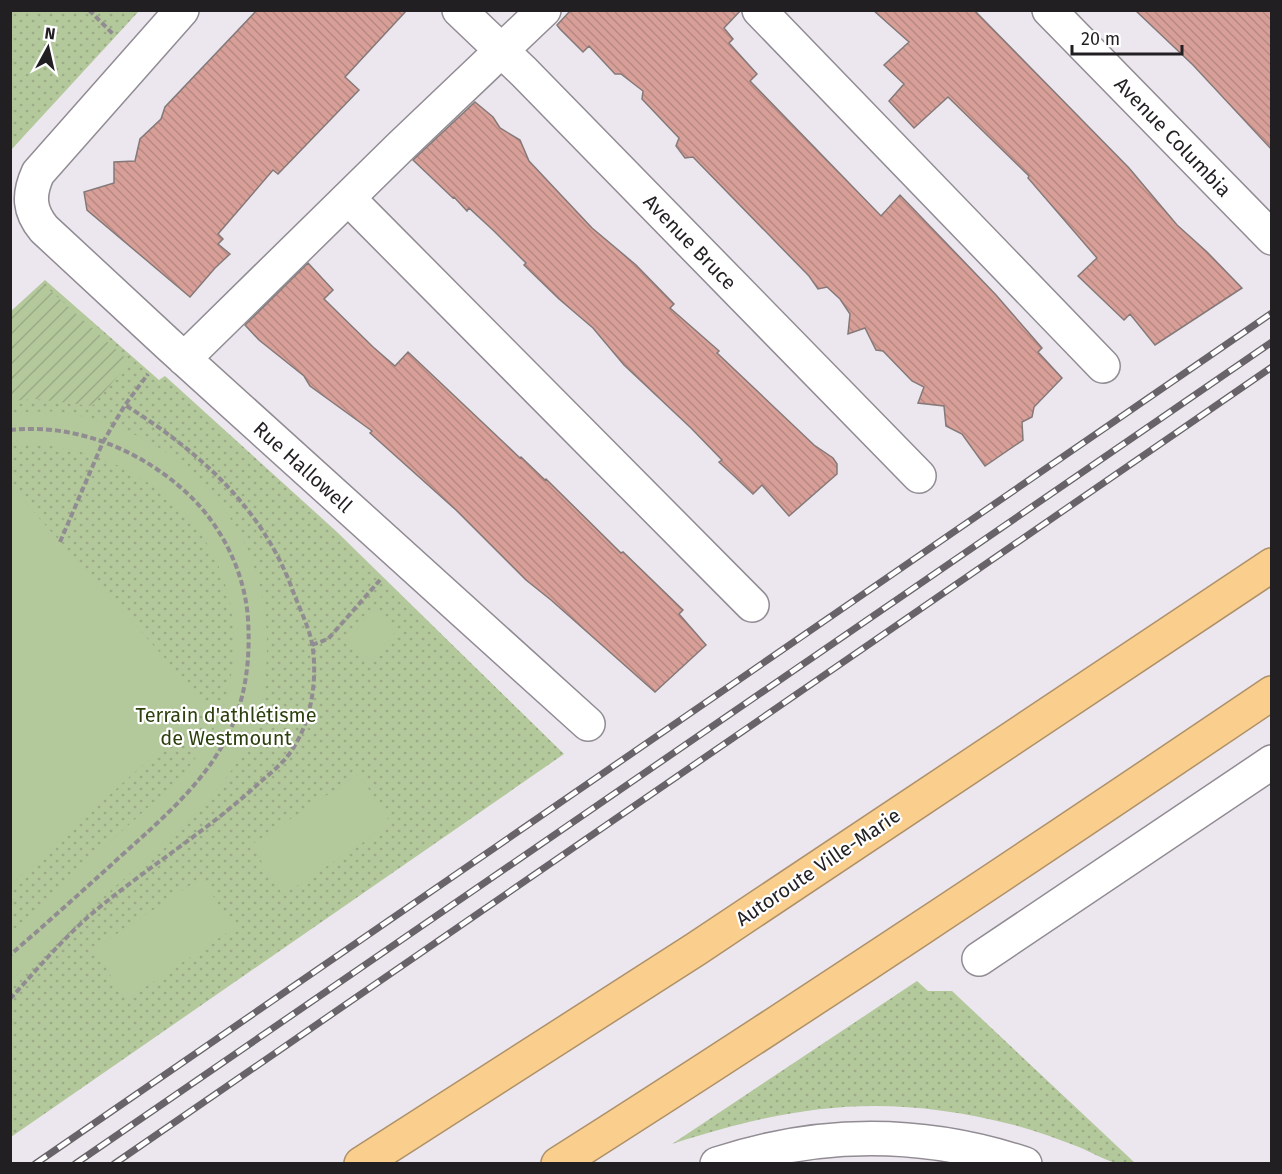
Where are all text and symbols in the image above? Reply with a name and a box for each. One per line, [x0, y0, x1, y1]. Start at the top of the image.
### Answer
north arrow [18, 18, 78, 78]
scale bar [1072, 18, 1182, 56]
text: N [43, 23, 57, 44]
text: 20 m [1081, 28, 1120, 50]
street label: Avenue Columbia [1110, 72, 1236, 202]
street label: Avenue Bruce [639, 189, 741, 295]
street label: Rue Hallowell [249, 416, 357, 518]
park label: Terrain d'athlétisme de Westmount [135, 703, 317, 750]
street label: Autoroute Ville-Marie [731, 803, 905, 931]

